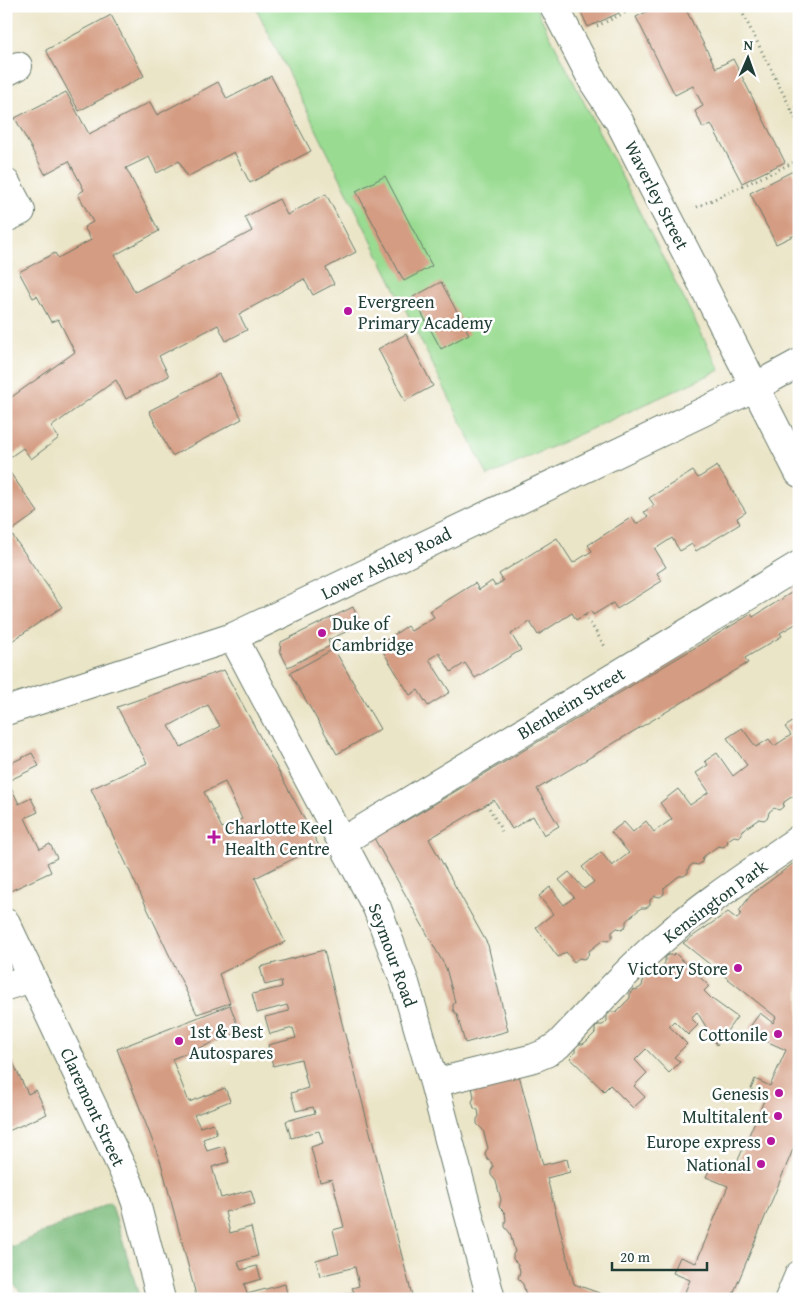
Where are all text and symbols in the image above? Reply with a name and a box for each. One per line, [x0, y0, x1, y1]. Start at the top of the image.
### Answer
north arrow [722, 32, 772, 82]
text: N [743, 35, 754, 55]
street label: Waverley Street [618, 136, 696, 255]
place label: Evergreen Primary Academy [358, 288, 493, 336]
marker: Evergreen Primary Academy [342, 305, 354, 317]
street label: Lower Ashley Road [316, 520, 456, 606]
place label: Duke of Cambridge [332, 610, 414, 658]
marker: Duke of Cambridge [316, 627, 328, 639]
street label: Blenheim Street [512, 660, 631, 746]
place label: Charlotte Keel Health Centre [225, 814, 333, 862]
marker: Charlotte Keel Health Centre [207, 830, 221, 844]
street label: Kensington Park [657, 852, 774, 949]
street label: Seymour Road [362, 899, 424, 1011]
place label: Victory Store [627, 955, 728, 982]
marker: Victory Store [732, 962, 744, 974]
place label: 1st & Best Autospares [189, 1018, 273, 1066]
place label: Cottonile [698, 1021, 768, 1048]
marker: Cottonile [772, 1028, 784, 1040]
marker: 1st & Best Autospares [173, 1035, 185, 1047]
street label: Claremont Street [54, 1043, 133, 1172]
place label: Genesis [712, 1080, 769, 1107]
marker: Genesis [773, 1087, 785, 1099]
place label: Multitalent [682, 1103, 769, 1130]
marker: Multitalent [772, 1110, 784, 1122]
place label: Europe express [647, 1128, 761, 1155]
marker: Europe express [765, 1135, 777, 1147]
place label: National [686, 1151, 751, 1178]
marker: National [755, 1158, 767, 1170]
scale bar [612, 1240, 708, 1272]
text: 20 m [620, 1246, 651, 1267]

